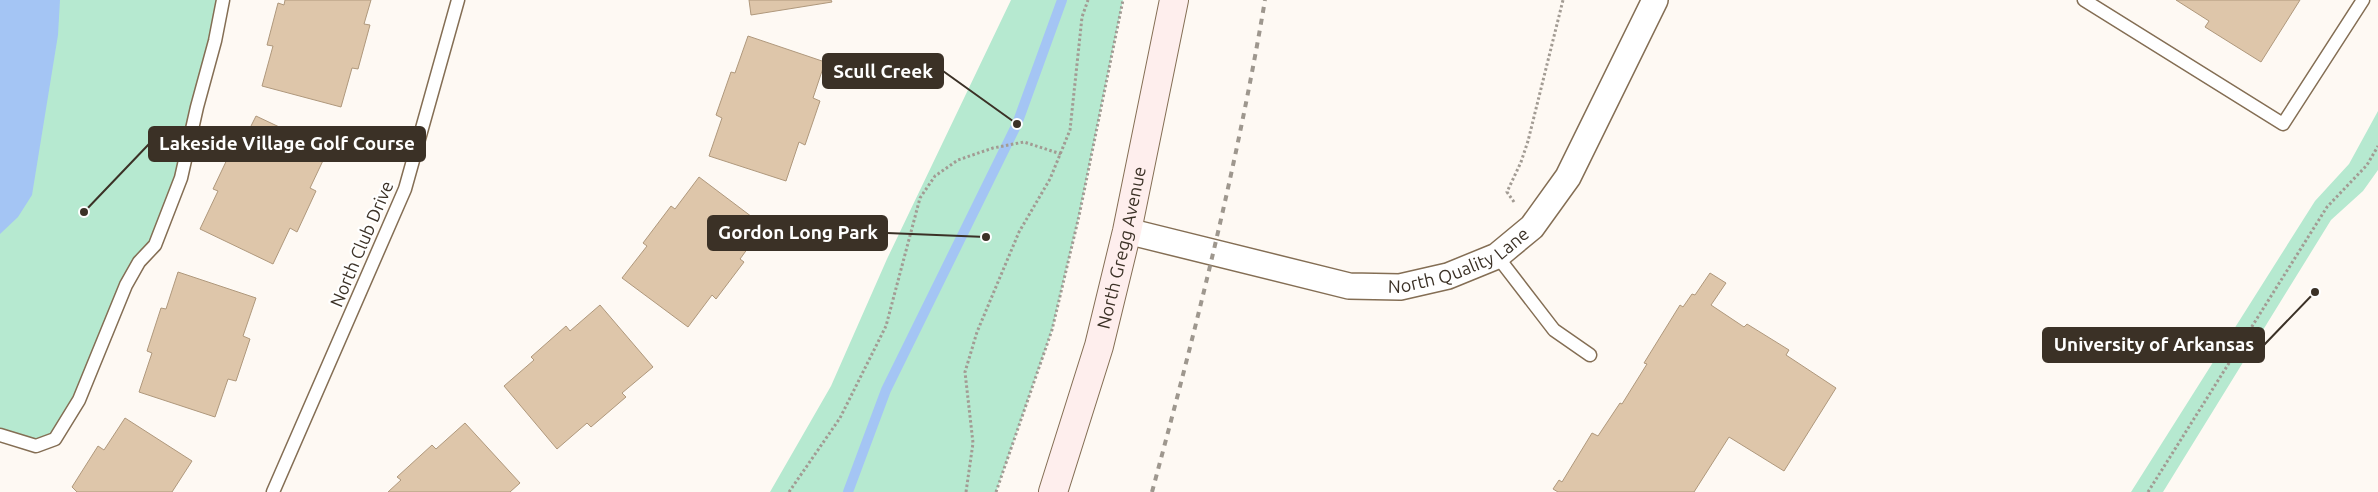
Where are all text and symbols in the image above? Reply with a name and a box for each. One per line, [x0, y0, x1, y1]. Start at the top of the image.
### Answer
callout: Scull Creek [823, 54, 943, 88]
text: Scull Creek [833, 60, 933, 82]
callout: Lakeside Village Golf Course [149, 127, 425, 161]
text: Lakeside Village Golf Course [159, 132, 415, 154]
street label: North Gregg Avenue [1093, 165, 1149, 331]
street label: North Club Drive [326, 178, 397, 310]
callout: Gordon Long Park [708, 216, 887, 250]
text: Gordon Long Park [718, 221, 878, 243]
street label: North Quality Lane [1388, 223, 1532, 296]
callout: University of Arkansas [2043, 328, 2264, 362]
text: University of Arkansas [2054, 333, 2254, 355]

